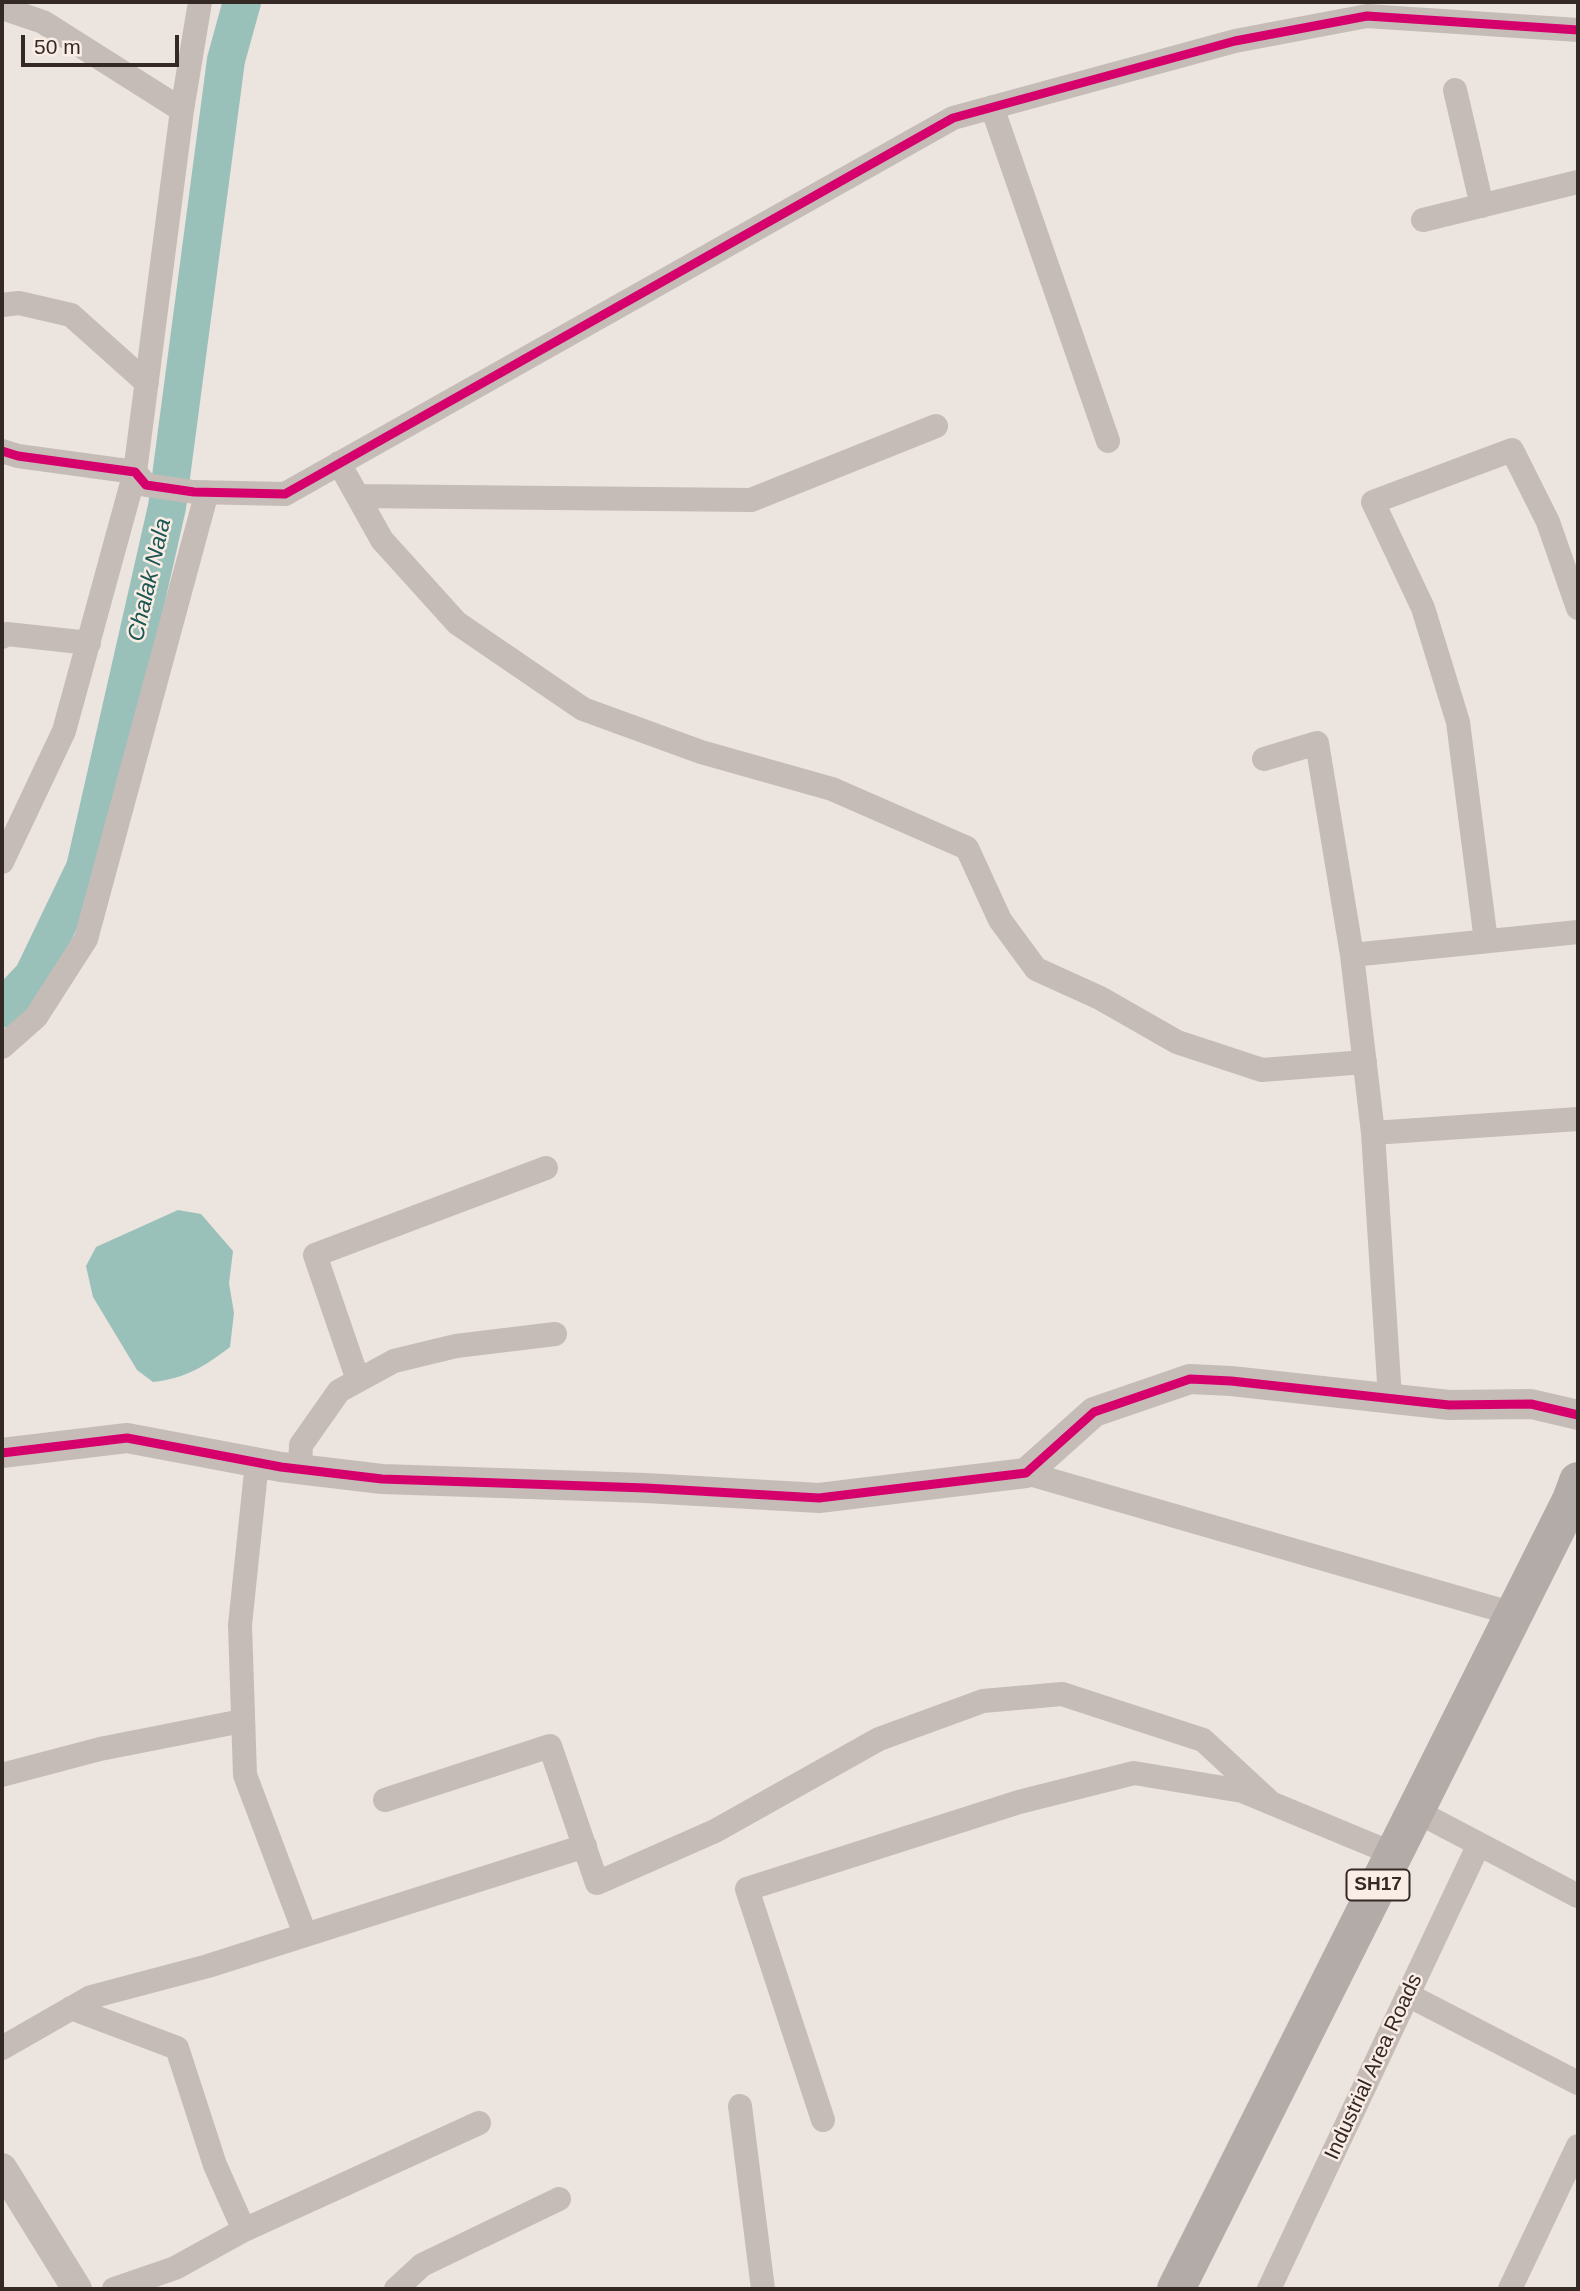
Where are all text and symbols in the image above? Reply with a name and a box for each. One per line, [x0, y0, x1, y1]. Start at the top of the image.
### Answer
scale bar [24, 21, 182, 65]
text: 50 m [34, 35, 81, 58]
water label: Chalak Nala [122, 516, 178, 644]
road number: SH17 [1346, 1870, 1410, 1900]
street label: Industrial Area Roads [1320, 1970, 1428, 2164]

